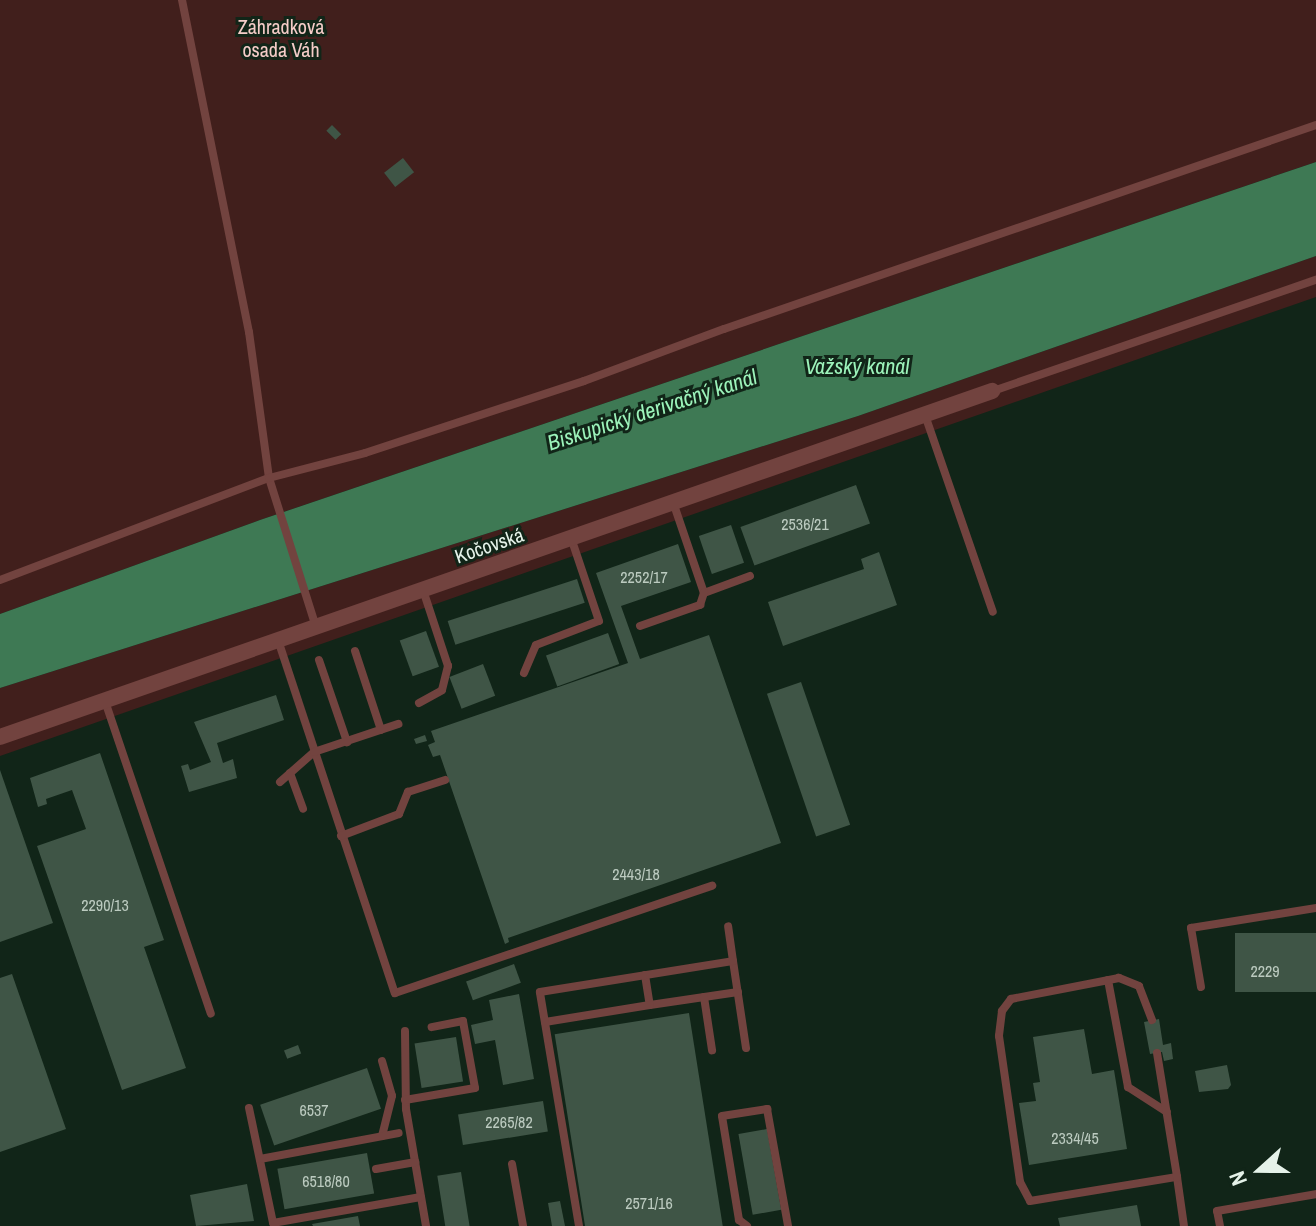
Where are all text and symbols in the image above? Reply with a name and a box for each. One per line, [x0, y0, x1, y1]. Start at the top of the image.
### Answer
park label: Záhradková osada Váh [238, 15, 324, 62]
water label: Važský kanál [805, 354, 909, 380]
water label: Biskupický derivačný kanál [544, 364, 760, 456]
house number: 2536/21 [781, 514, 829, 534]
street label: Kočovská [451, 522, 527, 568]
house number: 2252/17 [620, 567, 668, 587]
house number: 2443/18 [612, 864, 660, 884]
house number: 2290/13 [81, 895, 129, 915]
house number: 2229 [1250, 961, 1280, 981]
house number: 6537 [299, 1100, 329, 1120]
house number: 2265/82 [485, 1112, 533, 1132]
house number: 2334/45 [1051, 1128, 1099, 1148]
north arrow [1220, 1130, 1300, 1210]
text: N [1221, 1167, 1254, 1190]
house number: 6518/80 [302, 1171, 350, 1191]
house number: 2571/16 [625, 1193, 673, 1213]

